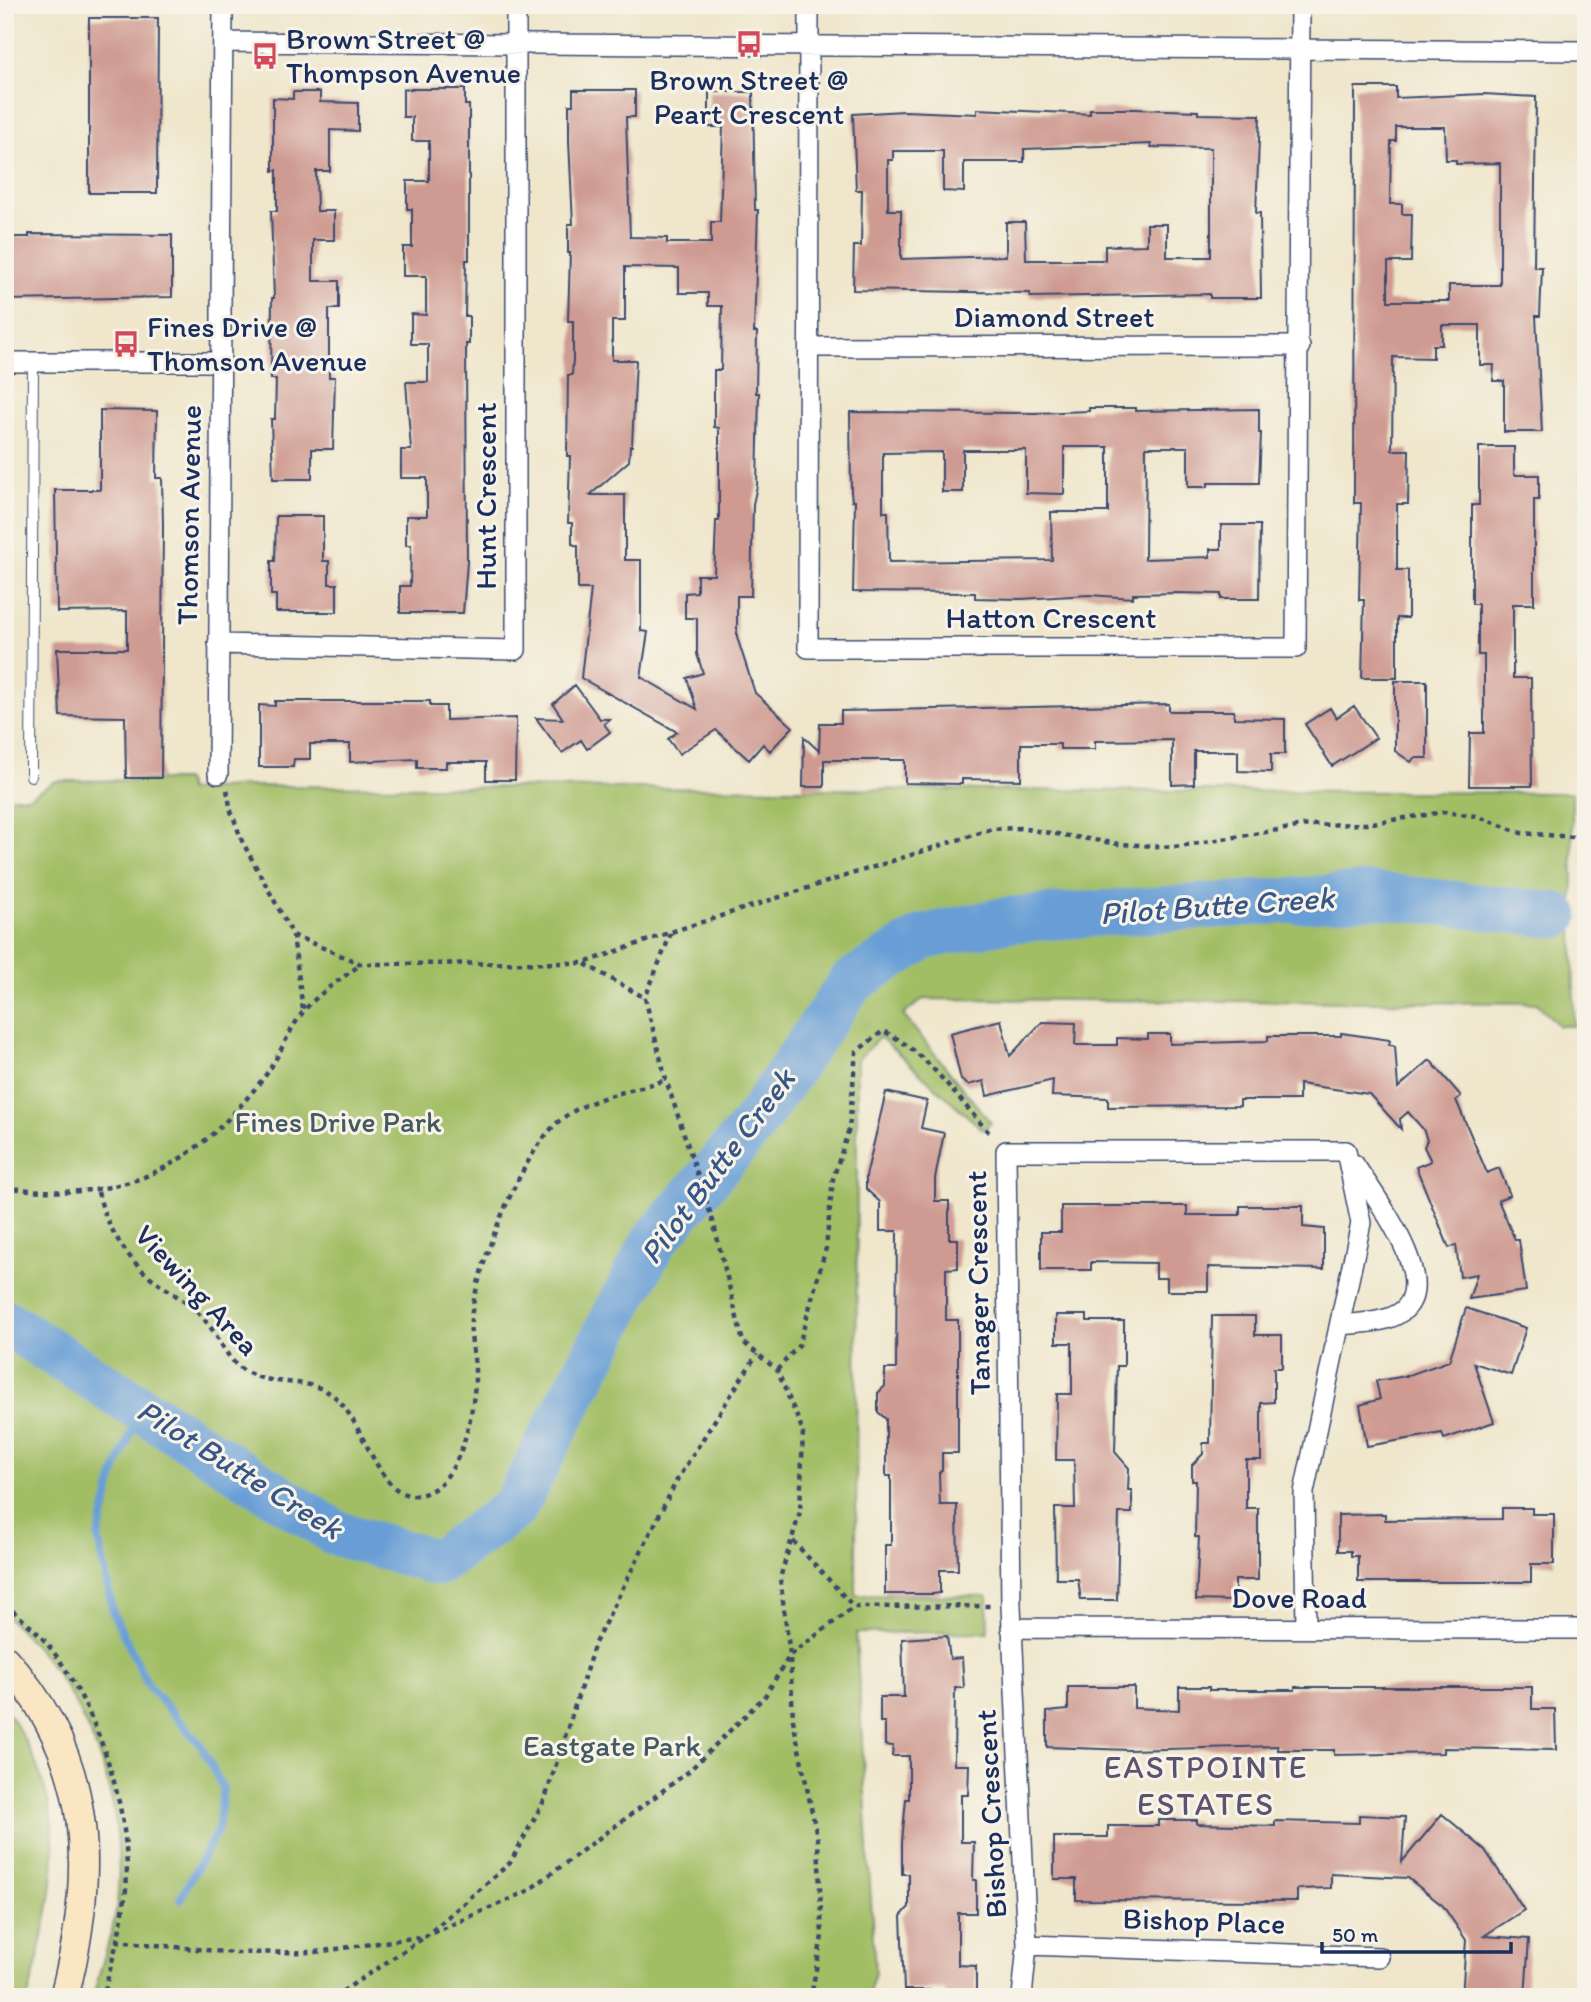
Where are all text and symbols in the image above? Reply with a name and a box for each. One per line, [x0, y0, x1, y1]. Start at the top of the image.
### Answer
place label: Brown Street @ Thompson Avenue [286, 20, 521, 91]
bus stop icon: Brown Street @ Peart Crescent [734, 29, 764, 59]
bus stop icon: Brown Street @ Thompson Avenue [250, 41, 280, 71]
place label: Brown Street @ Peart Crescent [649, 61, 849, 132]
street label: Diamond Street [953, 298, 1155, 335]
place label: Fines Drive @ Thomson Avenue [147, 308, 367, 379]
bus stop icon: Fines Drive @ Thomson Avenue [111, 329, 141, 359]
street label: Hunt Crescent [467, 402, 504, 590]
street label: Thomson Avenue [168, 405, 209, 625]
street label: Hatton Crescent [946, 599, 1156, 636]
water label: Pilot Butte Creek [1099, 878, 1337, 932]
water label: Pilot Butte Creek [631, 1060, 804, 1271]
park label: Fines Drive Park [235, 1103, 442, 1140]
street label: Tanager Crescent [957, 1170, 998, 1396]
street label: Viewing Area [127, 1216, 268, 1363]
water label: Pilot Butte Creek [131, 1391, 351, 1548]
street label: Dove Road [1231, 1579, 1367, 1616]
street label: Bishop Crescent [967, 1709, 1014, 1919]
park label: Eastgate Park [523, 1727, 701, 1764]
district label: EASTPOINTE ESTATES [1104, 1748, 1308, 1823]
street label: Bishop Place [1122, 1899, 1286, 1942]
scale bar [1322, 1911, 1510, 1955]
text: 50 m [1332, 1922, 1379, 1947]

